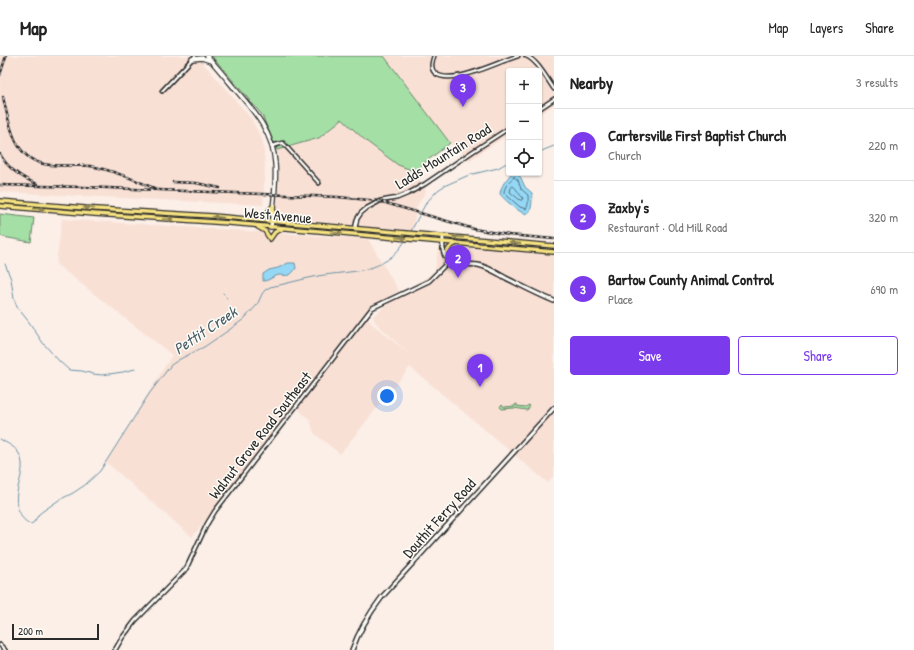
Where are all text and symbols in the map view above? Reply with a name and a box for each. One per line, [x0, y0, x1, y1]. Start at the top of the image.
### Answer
text: Map [20, 15, 47, 41]
text: Map [768, 18, 788, 37]
text: Layers [810, 18, 843, 37]
text: Share [865, 18, 894, 37]
map controls [506, 68, 542, 176]
button: + [506, 68, 542, 104]
text: Nearby [570, 71, 613, 94]
text: 3 results [856, 73, 898, 91]
pin: 3 [450, 74, 476, 107]
button: − [506, 104, 542, 140]
street label: Ladds Mountain Road [391, 118, 495, 194]
text: Cartersville First Baptist Church [608, 125, 786, 146]
text: 1 [581, 136, 585, 154]
text: 220 m [868, 136, 898, 154]
button: locate [506, 140, 542, 176]
text: Church [608, 146, 641, 164]
text: Zaxby's [608, 197, 649, 218]
street label: West Avenue [243, 202, 313, 228]
one-way arrow [83, 205, 95, 212]
one-way arrow [33, 206, 45, 213]
text: 2 [580, 208, 586, 226]
text: 320 m [868, 208, 898, 226]
one-way arrow [212, 213, 224, 220]
one-way arrow [162, 216, 175, 222]
text: Restaurant · Old Mill Road [608, 218, 727, 236]
one-way arrow [331, 229, 343, 236]
one-way arrow [452, 234, 464, 241]
one-way arrow [395, 235, 407, 242]
one-way arrow [509, 239, 521, 246]
pin: 2 [445, 245, 471, 278]
text: Bartow County Animal Control [608, 269, 774, 290]
text: 3 [580, 280, 586, 298]
text: 690 m [870, 280, 898, 298]
text: Place [608, 290, 633, 308]
water label: Pettit Creek [169, 300, 242, 359]
button: Save [570, 336, 730, 375]
button: Share [738, 336, 898, 375]
pin: 1 [467, 354, 493, 387]
street label: Walnut Grove Road Southeast [204, 366, 317, 503]
your location [377, 386, 397, 406]
street label: Douthit Ferry Road [398, 474, 480, 562]
scale bar [12, 622, 99, 641]
text: 200 m [18, 624, 43, 638]

